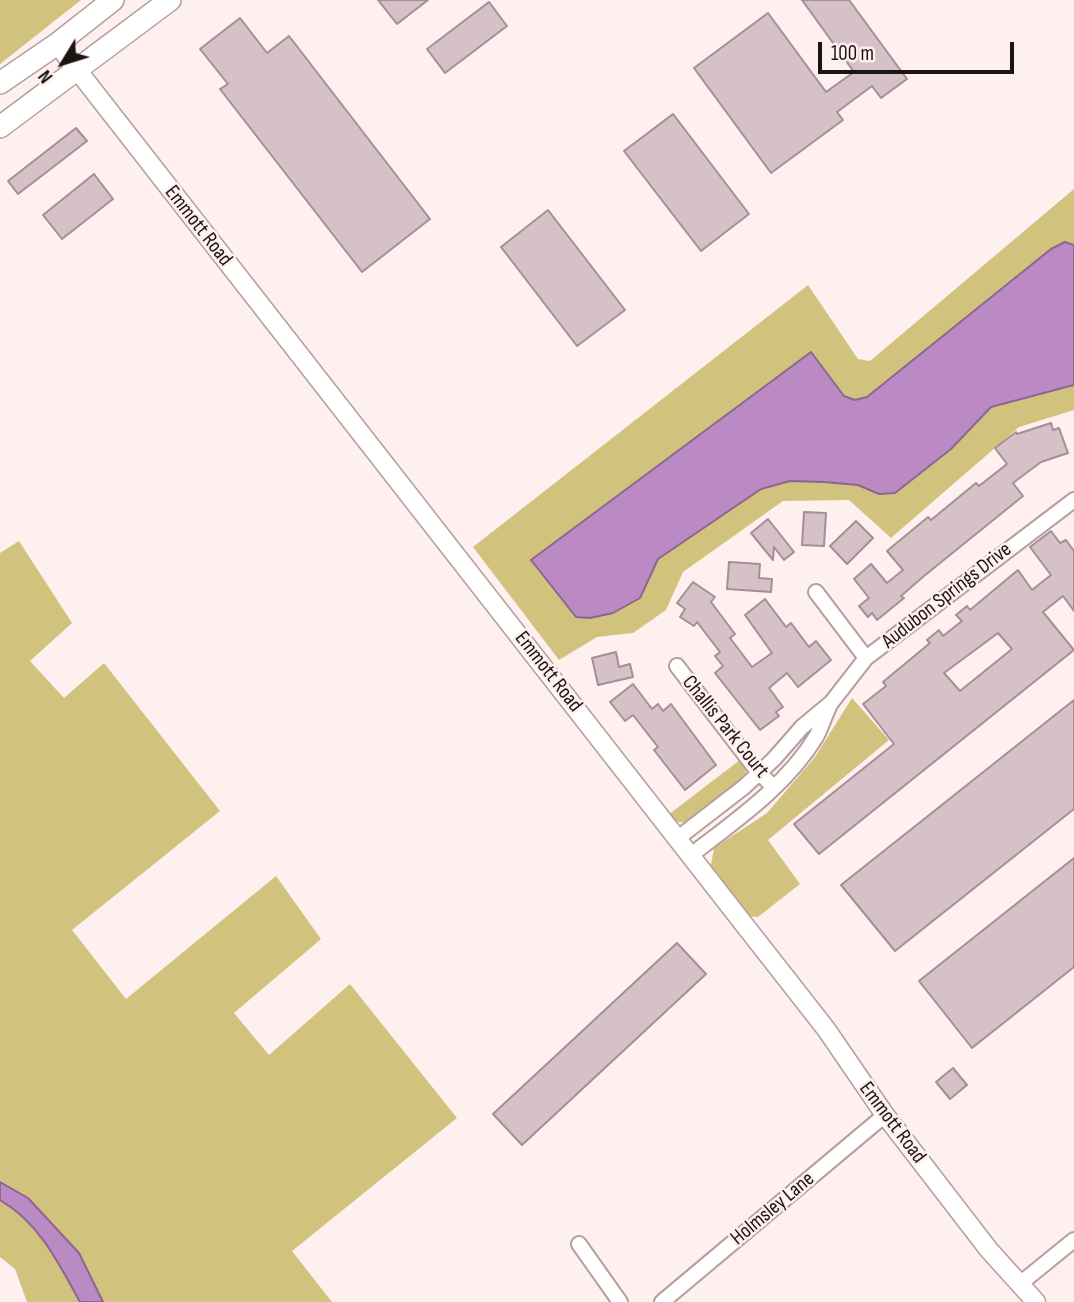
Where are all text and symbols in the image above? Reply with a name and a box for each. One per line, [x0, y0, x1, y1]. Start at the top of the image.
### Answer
north arrow [28, 28, 98, 98]
scale bar [822, 28, 1018, 72]
text: 100 m [831, 41, 874, 66]
text: N [34, 65, 58, 87]
street label: Emmott Road [159, 181, 237, 271]
street label: Audubon Springs Drive [877, 538, 1017, 654]
street label: Emmott Road [509, 627, 587, 717]
street label: Challis Park Court [676, 671, 774, 783]
street label: Emmott Road [853, 1077, 931, 1169]
street label: Holmsley Lane [726, 1167, 820, 1251]

